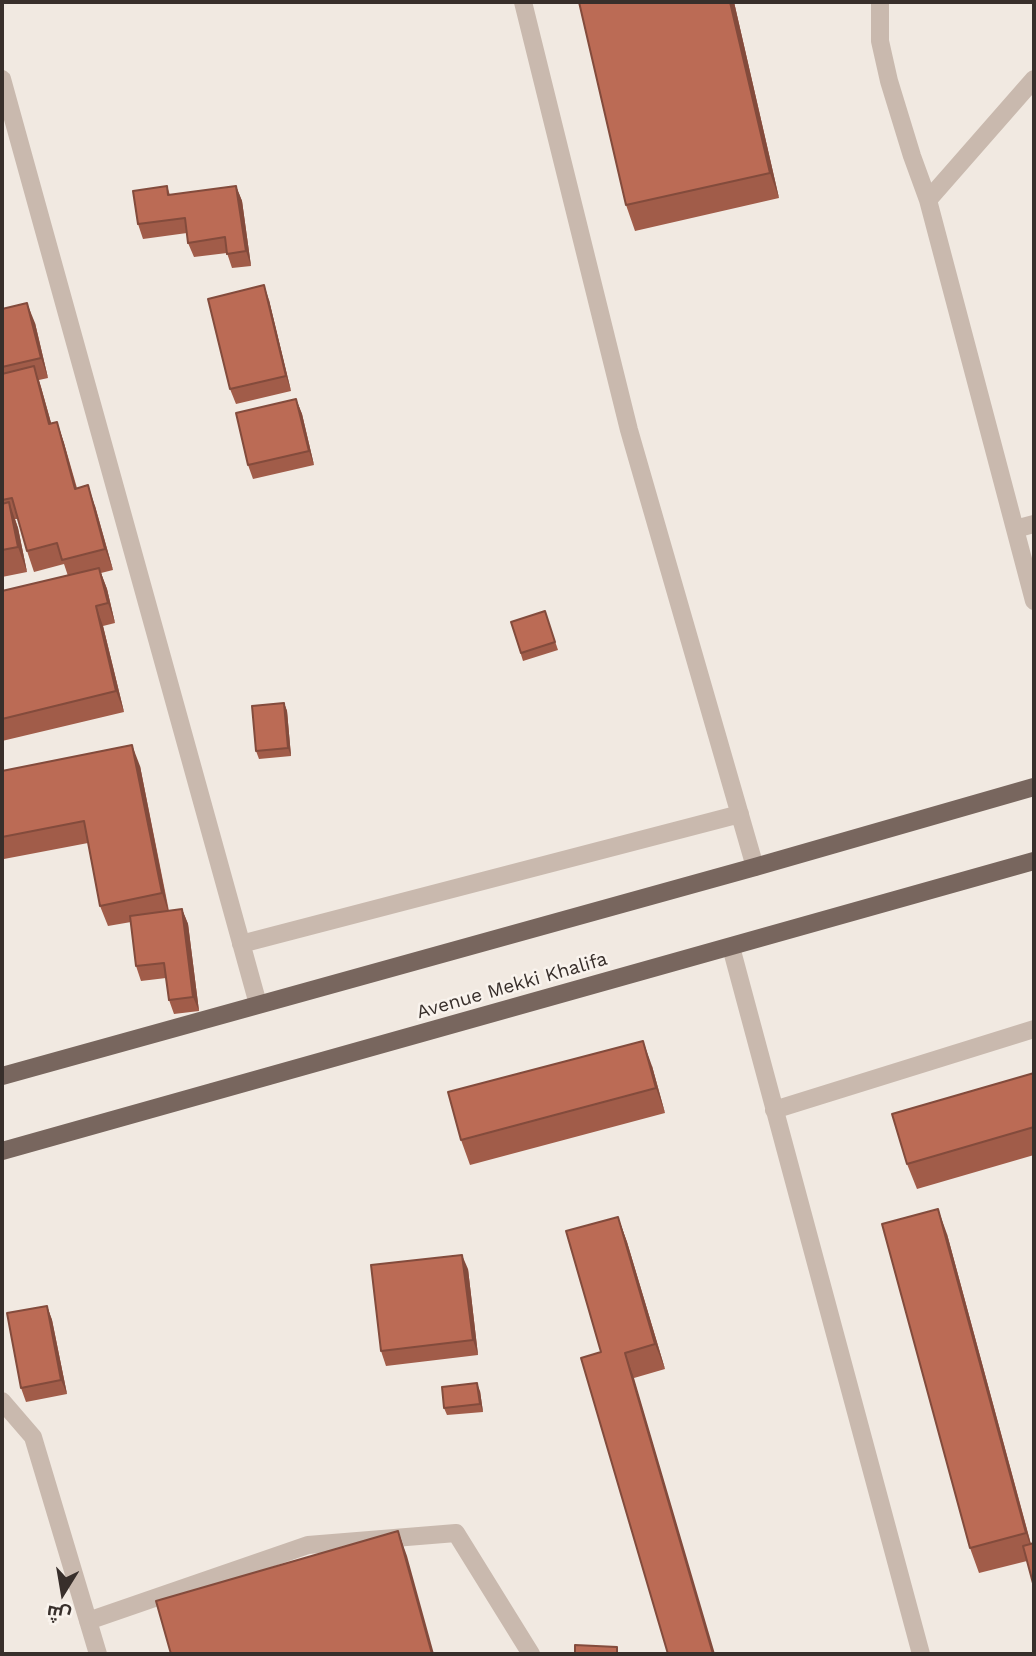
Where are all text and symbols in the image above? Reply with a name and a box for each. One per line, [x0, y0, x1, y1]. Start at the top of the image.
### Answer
street label: Avenue Mekki Khalifa [414, 948, 610, 1024]
north arrow [28, 1558, 98, 1628]
text: ش [45, 1600, 73, 1628]

